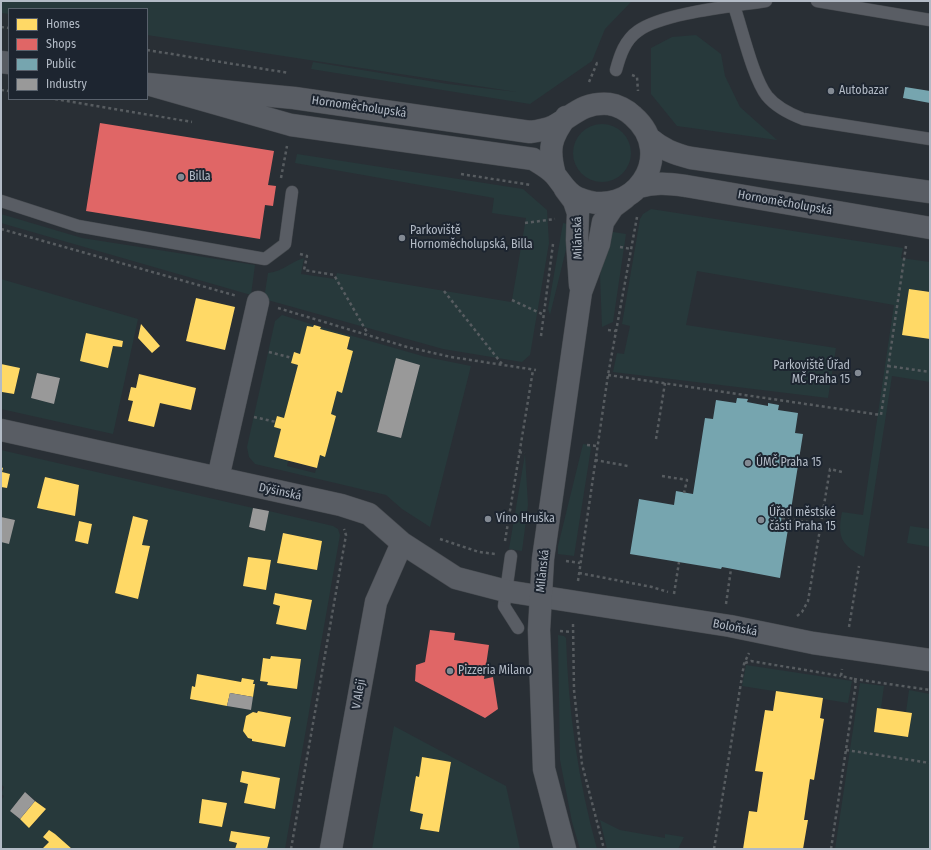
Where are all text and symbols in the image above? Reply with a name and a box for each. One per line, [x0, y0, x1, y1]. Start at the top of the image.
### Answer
legend [8, 8, 148, 100]
text: Homes [46, 17, 80, 31]
text: Shops [46, 37, 76, 51]
text: Public [46, 57, 76, 71]
text: Industry [46, 77, 87, 91]
place label: Autobazar [839, 84, 888, 98]
marker: Autobazar [826, 86, 836, 96]
street label: Hornoměcholupská [311, 93, 407, 121]
place label: Billa [189, 170, 211, 184]
marker: Billa [176, 172, 186, 182]
street label: Hornoměcholupská [737, 188, 833, 218]
street label: Milánská [570, 216, 586, 260]
place label: Parkoviště Hornoměcholupská, Billa [410, 224, 533, 252]
marker: Parkoviště Hornoměcholupská, Billa [397, 233, 407, 243]
place label: Parkoviště Úřad MČ Praha 15 [773, 359, 850, 387]
marker: Parkoviště Úřad MČ Praha 15 [853, 368, 863, 378]
place label: ÚMČ Praha 15 [756, 456, 821, 470]
marker: ÚMČ Praha 15 [743, 458, 753, 468]
street label: Dýšinská [257, 480, 303, 504]
place label: Úřad městské části Praha 15 [769, 506, 836, 534]
place label: Víno Hruška [496, 512, 555, 526]
marker: Víno Hruška [483, 514, 493, 524]
marker: Úřad městské části Praha 15 [756, 515, 766, 525]
street label: Milánská [534, 549, 552, 593]
street label: Boloňská [712, 617, 758, 639]
place label: Pizzeria Milano [458, 664, 532, 678]
marker: Pizzeria Milano [445, 666, 455, 676]
street label: V Aleji [349, 678, 369, 710]

